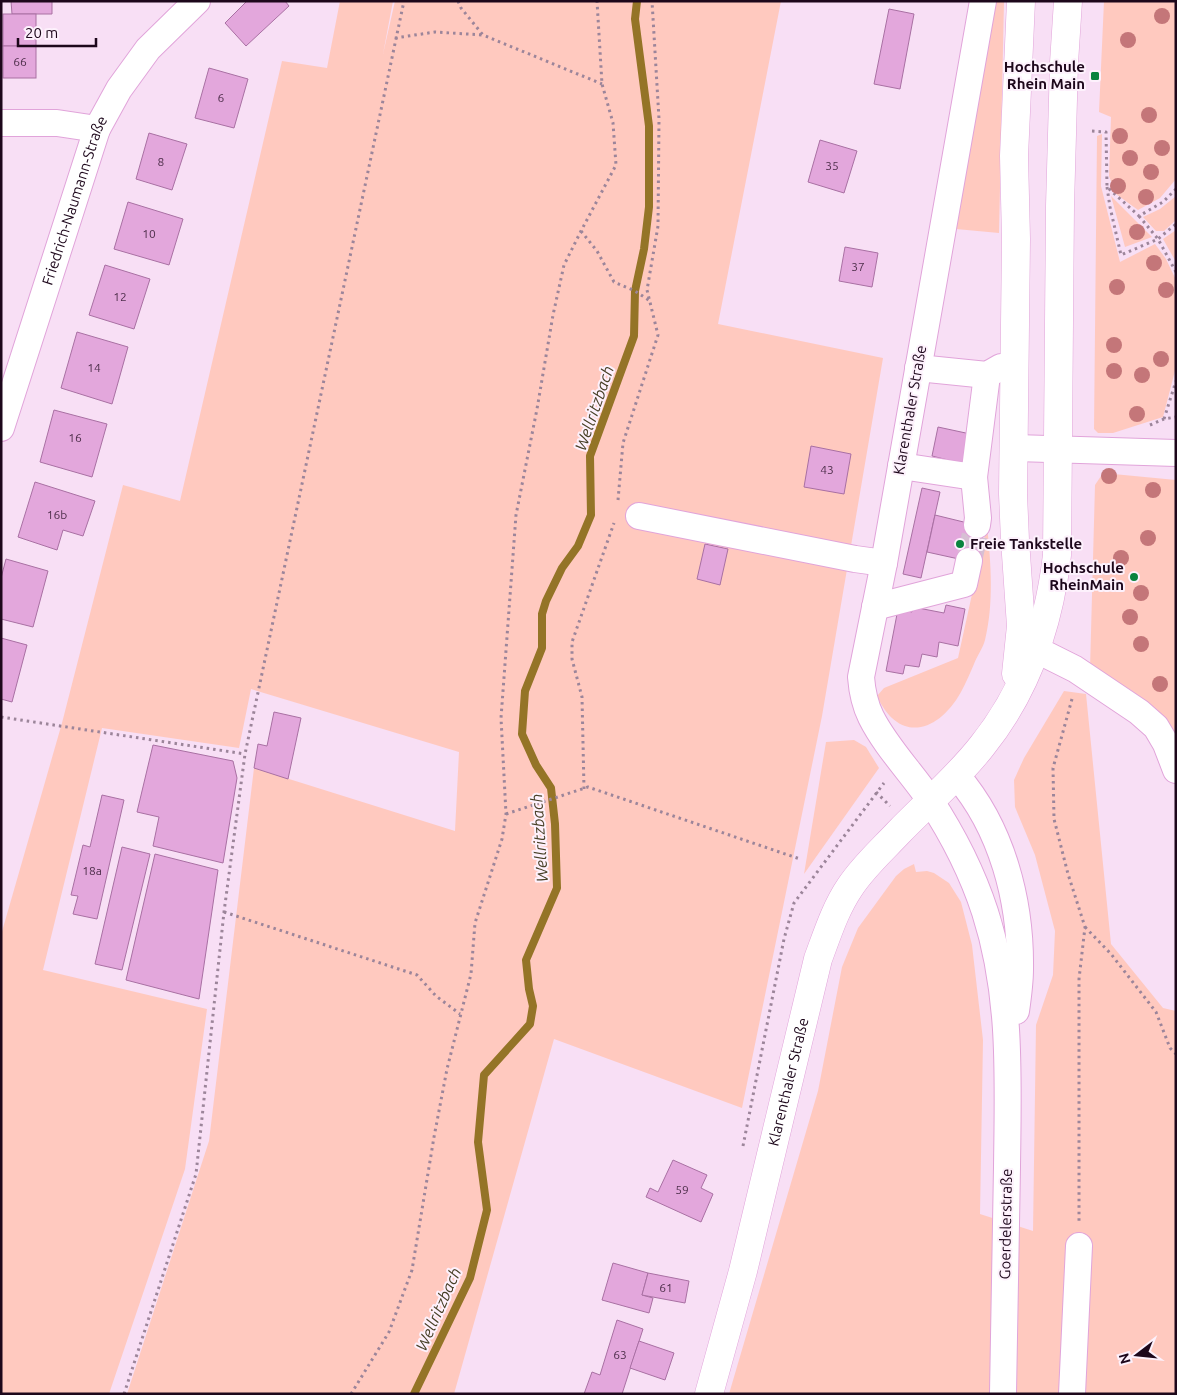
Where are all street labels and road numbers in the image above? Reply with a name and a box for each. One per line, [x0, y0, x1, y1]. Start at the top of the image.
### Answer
street label: Friedrich-Naumann-Straße [38, 113, 110, 287]
street label: Klarenthaler Straße [890, 344, 929, 476]
street label: Klarenthaler Straße [764, 1016, 812, 1148]
street label: Goerdelerstraße [996, 1168, 1015, 1279]

